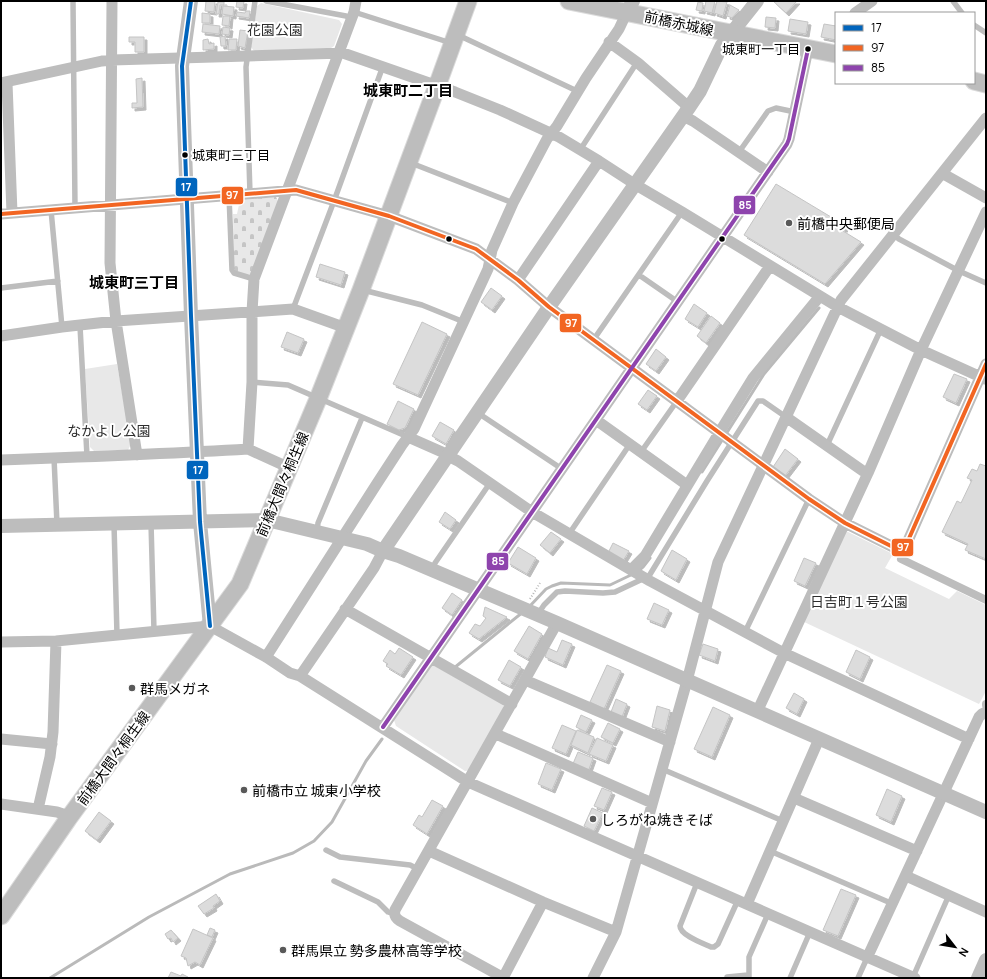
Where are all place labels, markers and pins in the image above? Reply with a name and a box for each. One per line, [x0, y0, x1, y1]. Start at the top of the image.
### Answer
place label: 城東町一丁目 [722, 40, 800, 58]
marker: 城東町一丁目 [803, 44, 813, 54]
place label: 城東町三丁目 [192, 146, 270, 164]
marker: 城東町三丁目 [180, 150, 190, 160]
place label: 前橋中央郵便局 [797, 214, 895, 233]
marker: 前橋中央郵便局 [784, 218, 794, 228]
unlabelled marker [444, 234, 454, 244]
unlabelled marker [717, 234, 727, 244]
place label: 群馬メガネ [140, 679, 210, 698]
marker: 群馬メガネ [127, 683, 137, 693]
place label: 前橋市立 城東小学校 [252, 781, 381, 800]
marker: 前橋市立 城東小学校 [239, 785, 249, 795]
place label: しろがね焼きそば [601, 810, 713, 829]
marker: しろがね焼きそば [588, 814, 598, 824]
place label: 群馬県立 勢多農林高等学校 [291, 941, 462, 960]
marker: 群馬県立 勢多農林高等学校 [278, 945, 288, 955]

